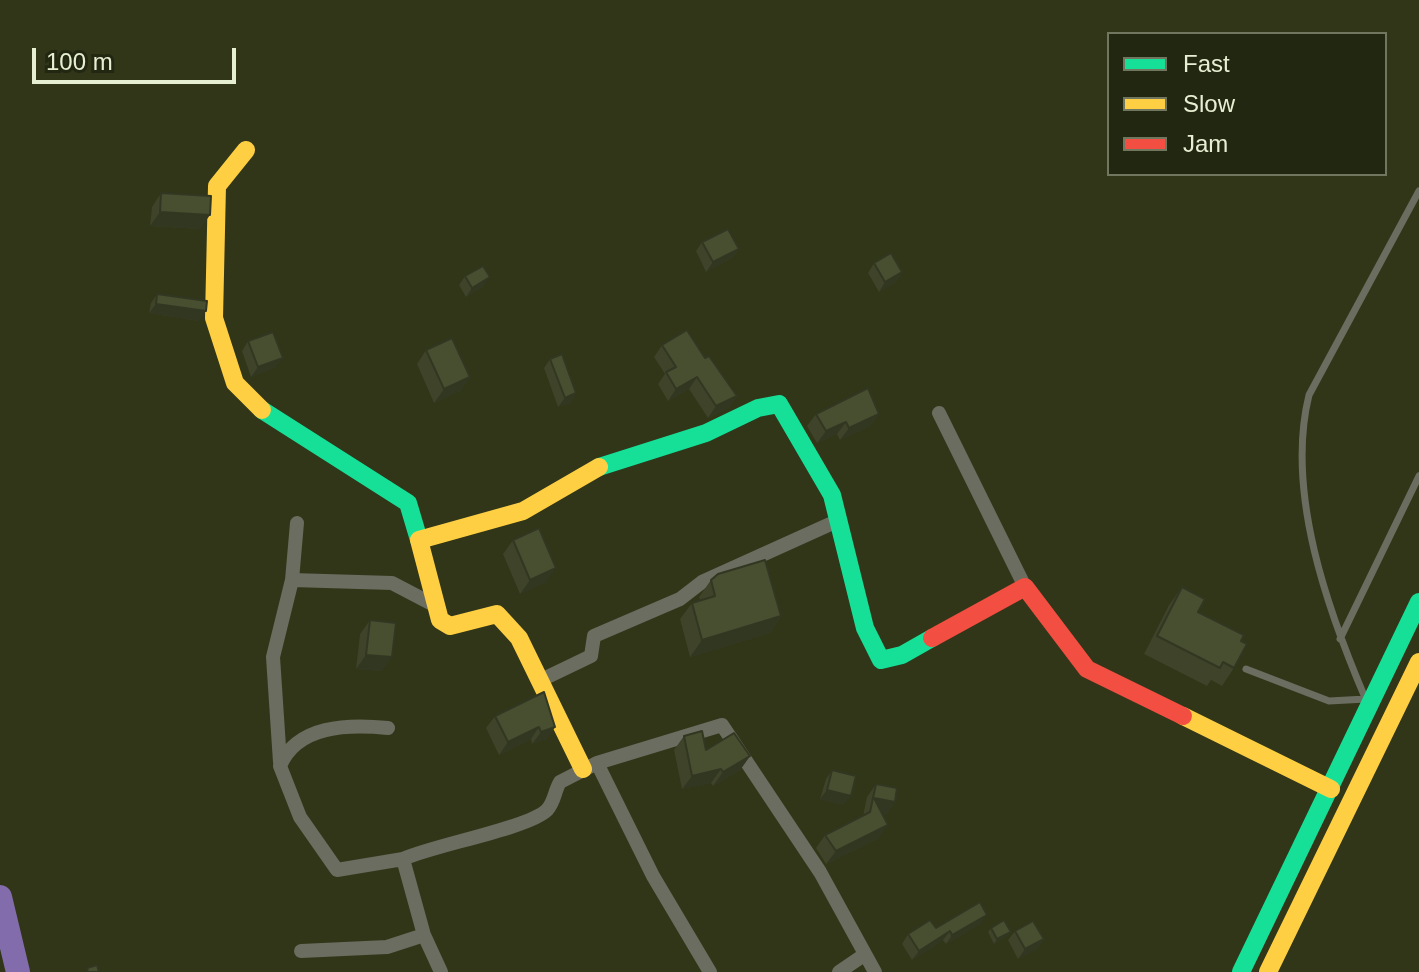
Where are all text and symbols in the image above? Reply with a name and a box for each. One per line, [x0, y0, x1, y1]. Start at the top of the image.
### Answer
scale bar [36, 32, 240, 82]
legend [1107, 32, 1387, 176]
text: 100 m [46, 48, 113, 75]
text: Fast [1183, 50, 1230, 77]
text: Slow [1183, 90, 1235, 117]
text: Jam [1183, 130, 1228, 157]

